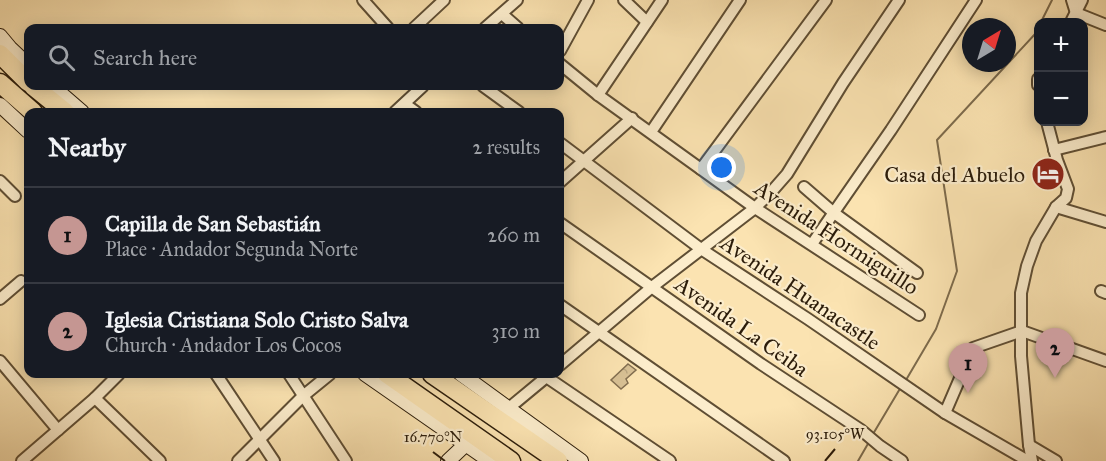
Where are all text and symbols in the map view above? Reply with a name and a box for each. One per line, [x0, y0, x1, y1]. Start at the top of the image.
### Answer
north arrow [962, 18, 1016, 72]
map controls [1034, 18, 1088, 126]
button: + [1034, 18, 1088, 72]
search box [24, 24, 564, 90]
icon: search [45, 41, 78, 74]
text: Search here [93, 44, 197, 71]
button: − [1034, 72, 1088, 126]
text: Nearby [48, 131, 126, 163]
text: 2 results [472, 135, 540, 159]
your location [707, 153, 736, 182]
hotel icon: Casa del Abuelo [1030, 156, 1066, 192]
place label: Casa del Abuelo [884, 161, 1025, 188]
street label: Avenida Hormiguillo [749, 174, 924, 301]
text: Capilla de San Sebastián [105, 210, 321, 237]
text: 1 [64, 223, 71, 247]
text: 260 m [487, 223, 540, 247]
street label: Avenida Huanacastle [715, 228, 886, 356]
text: Place · Andador Segunda Norte [105, 237, 358, 261]
street label: Avenida La Ceiba [669, 270, 814, 383]
text: Iglesia Cristiana Solo Cristo Salva [105, 306, 408, 333]
text: 2 [63, 319, 72, 343]
text: 310 m [491, 319, 540, 343]
pin: 2 [1036, 328, 1074, 378]
text: Church · Andador Los Cocos [105, 333, 341, 357]
pin: 1 [948, 344, 988, 393]
text: 93.105°W [806, 425, 865, 443]
text: 16.770°N [404, 428, 463, 446]

